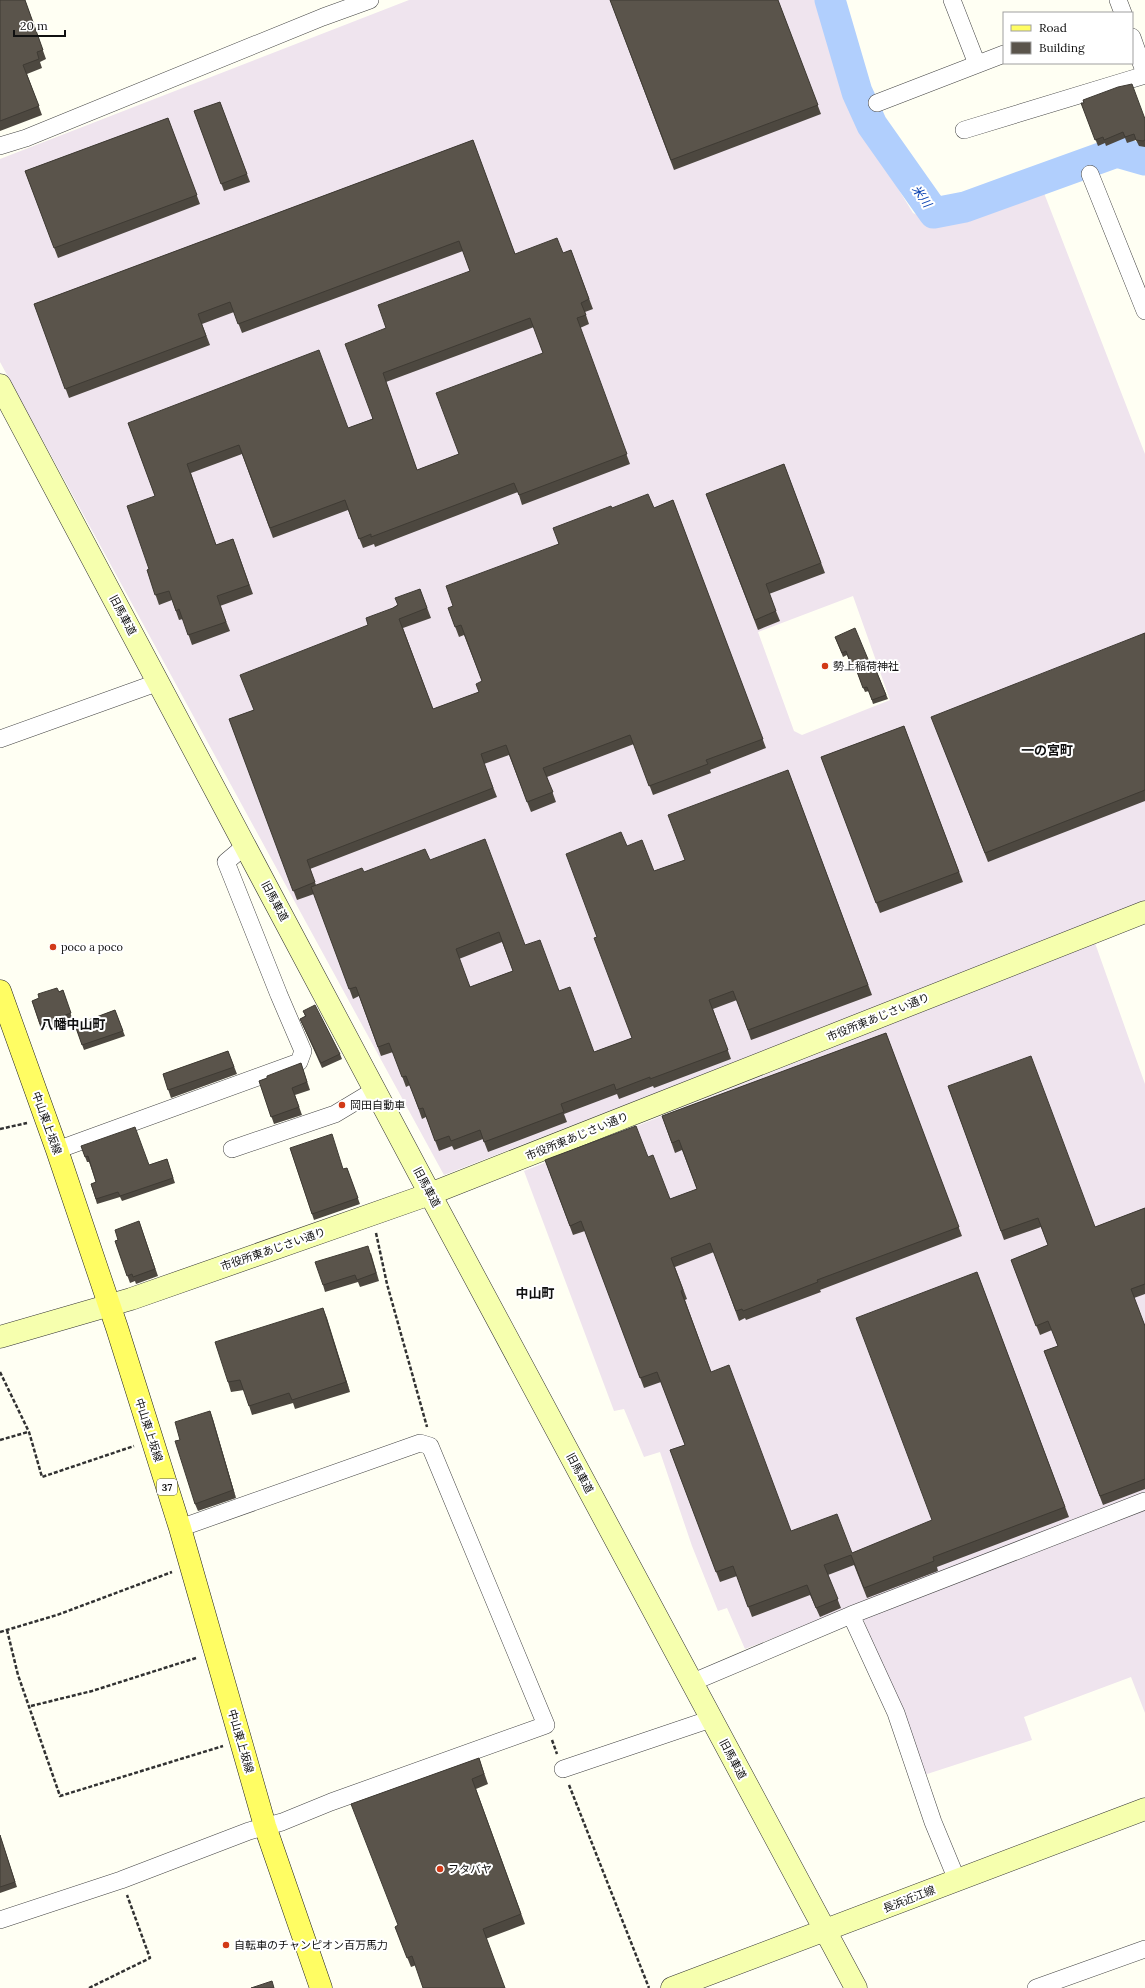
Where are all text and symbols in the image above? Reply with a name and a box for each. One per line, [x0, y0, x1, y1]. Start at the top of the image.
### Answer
scale bar [14, 12, 65, 38]
legend [1003, 12, 1133, 64]
text: 20 m [20, 18, 48, 33]
text: Road [1039, 20, 1067, 35]
text: Building [1039, 40, 1085, 55]
water label: 米川 [909, 182, 936, 212]
street label: 旧馬車道 [106, 592, 140, 638]
place label: 勢上稲荷神社 [833, 659, 899, 673]
marker: 勢上稲荷神社 [820, 661, 830, 671]
district label: 一の宮町 [1021, 742, 1073, 759]
street label: 旧馬車道 [258, 878, 292, 924]
place label: poco a poco [61, 940, 123, 954]
marker: poco a poco [48, 942, 58, 952]
street label: 市役所東あじさい通り [824, 990, 932, 1044]
district label: 八幡中山町 [40, 1016, 106, 1033]
street label: 中山東上坂線 [29, 1090, 65, 1156]
place label: 岡田自動車 [350, 1098, 405, 1112]
marker: 岡田自動車 [337, 1100, 347, 1110]
street label: 市役所東あじさい通り [523, 1109, 631, 1163]
street label: 旧馬車道 [410, 1164, 444, 1210]
street label: 市役所東あじさい通り [219, 1224, 327, 1274]
district label: 中山町 [515, 1285, 555, 1302]
street label: 中山東上坂線 [132, 1396, 166, 1464]
street label: 旧馬車道 [563, 1450, 597, 1496]
road number: 37 [157, 1479, 177, 1495]
street label: 中山東上坂線 [225, 1707, 257, 1775]
street label: 旧馬車道 [716, 1736, 750, 1782]
place label: フタバヤ [448, 1862, 492, 1876]
marker: フタバヤ [435, 1864, 445, 1874]
street label: 長浜近江線 [881, 1883, 937, 1915]
place label: 自転車のチャンピオン百万馬力 [234, 1938, 388, 1952]
marker: 自転車のチャンピオン百万馬力 [221, 1940, 231, 1950]

